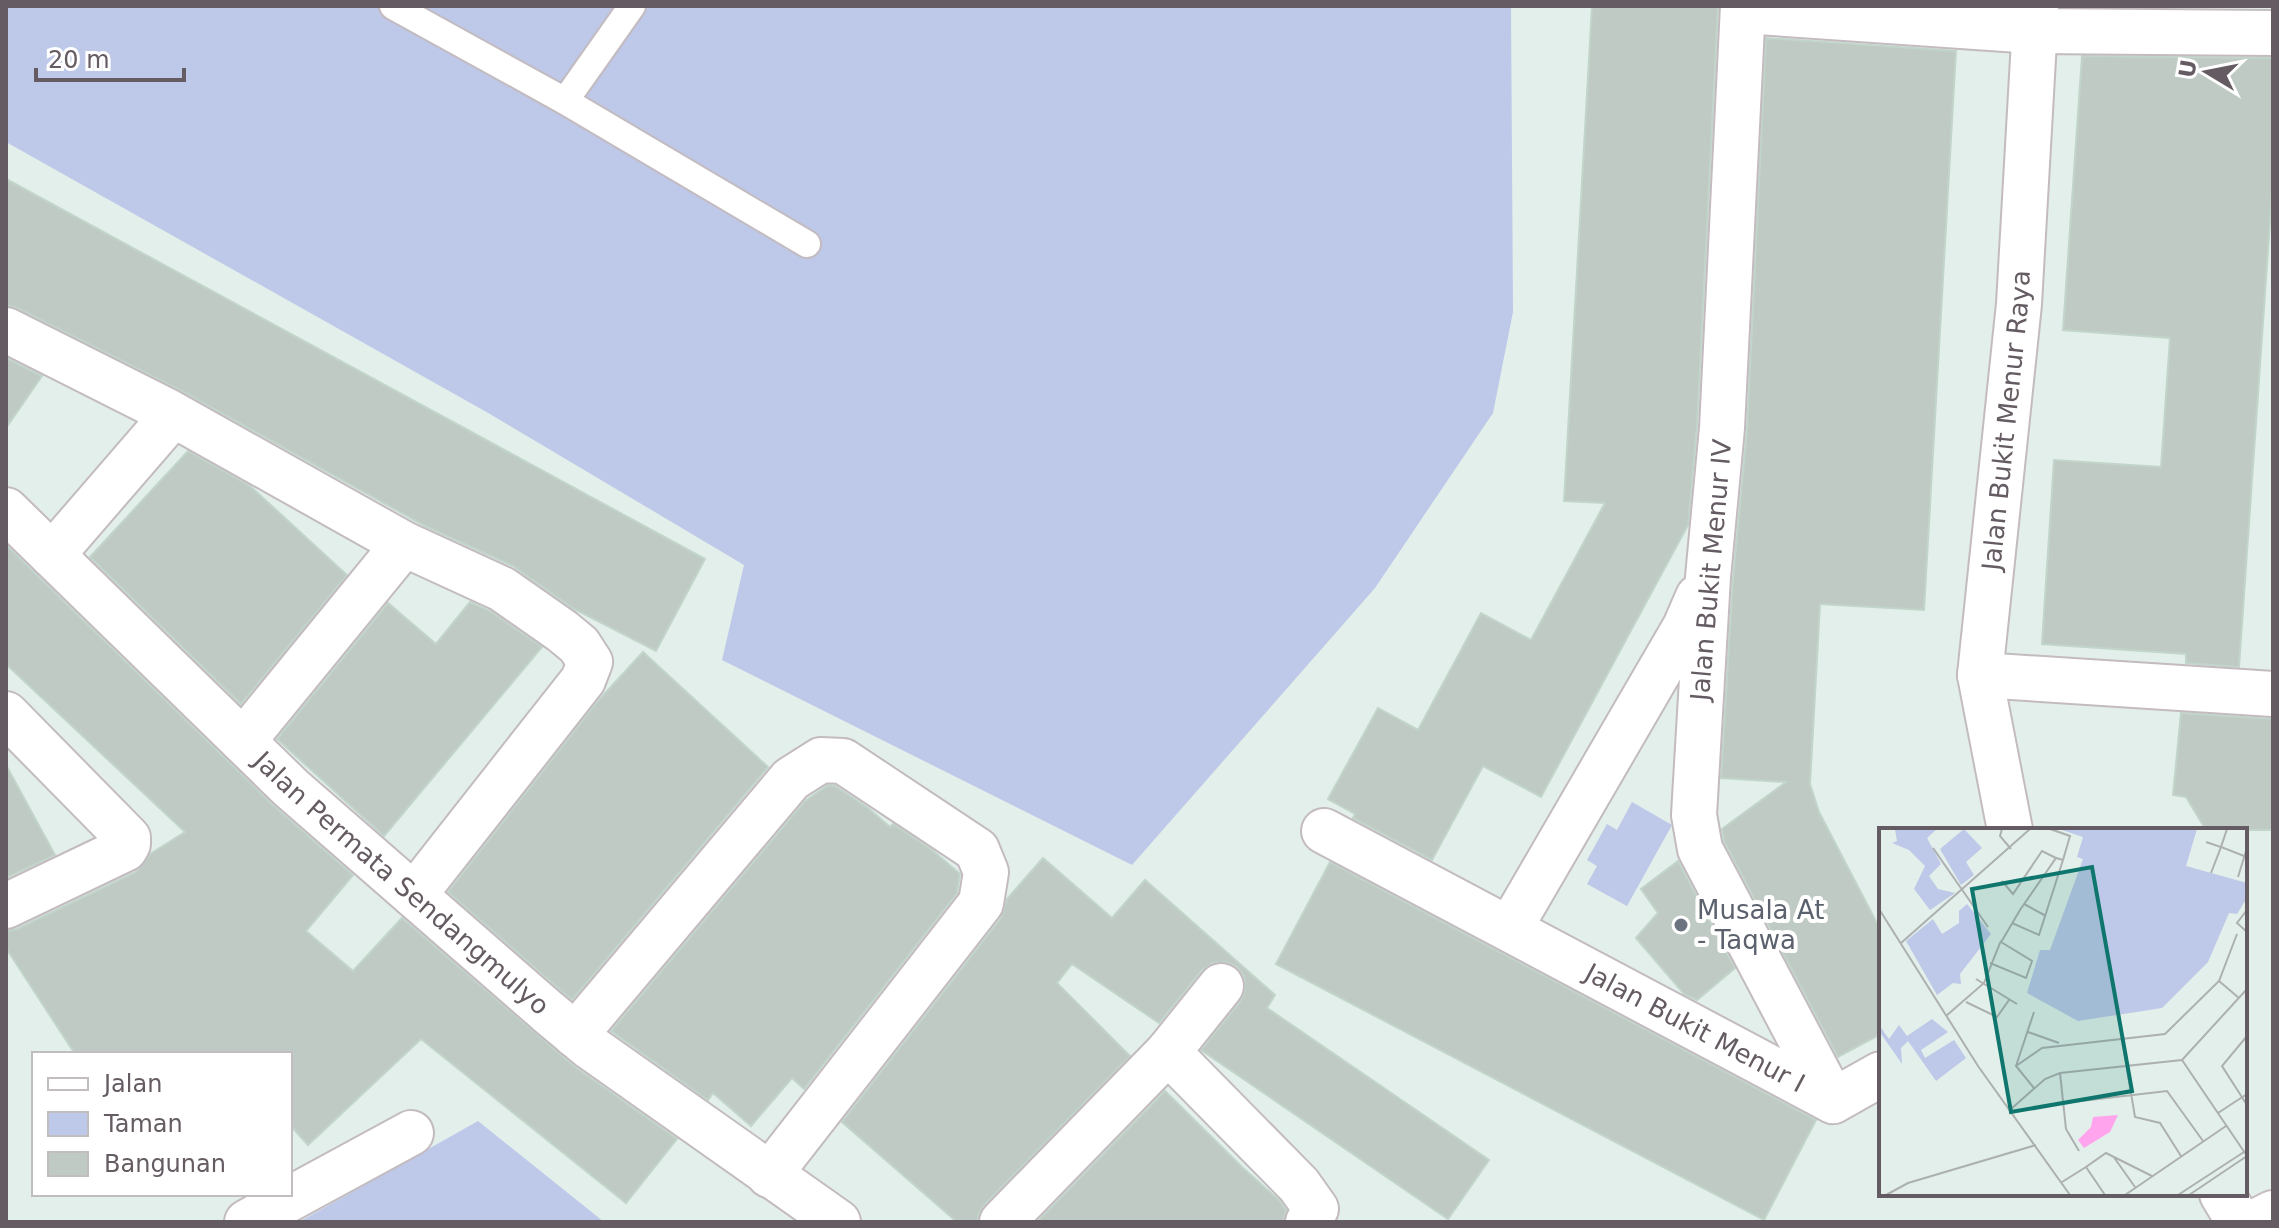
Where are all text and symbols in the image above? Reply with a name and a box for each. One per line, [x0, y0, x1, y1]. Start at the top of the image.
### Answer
scale bar [36, 32, 184, 82]
north arrow [2167, 32, 2247, 112]
text: 20 m [48, 46, 110, 74]
text: U [2174, 58, 2202, 80]
street label: Jalan Bukit Menur Raya [1976, 269, 2036, 574]
street label: Jalan Bukit Menur IV [1684, 438, 1737, 704]
street label: Jalan Permata Sendangmulyo [246, 744, 555, 1021]
inset map [1879, 828, 2247, 1196]
place label: Musala At - Taqwa [1697, 895, 1824, 955]
marker: Musala At - Taqwa [1672, 916, 1690, 934]
street label: Jalan Bukit Menur I [1578, 956, 1810, 1098]
legend [32, 1052, 292, 1196]
text: Jalan [102, 1070, 162, 1098]
text: Taman [103, 1110, 183, 1138]
text: Bangunan [104, 1150, 226, 1178]

